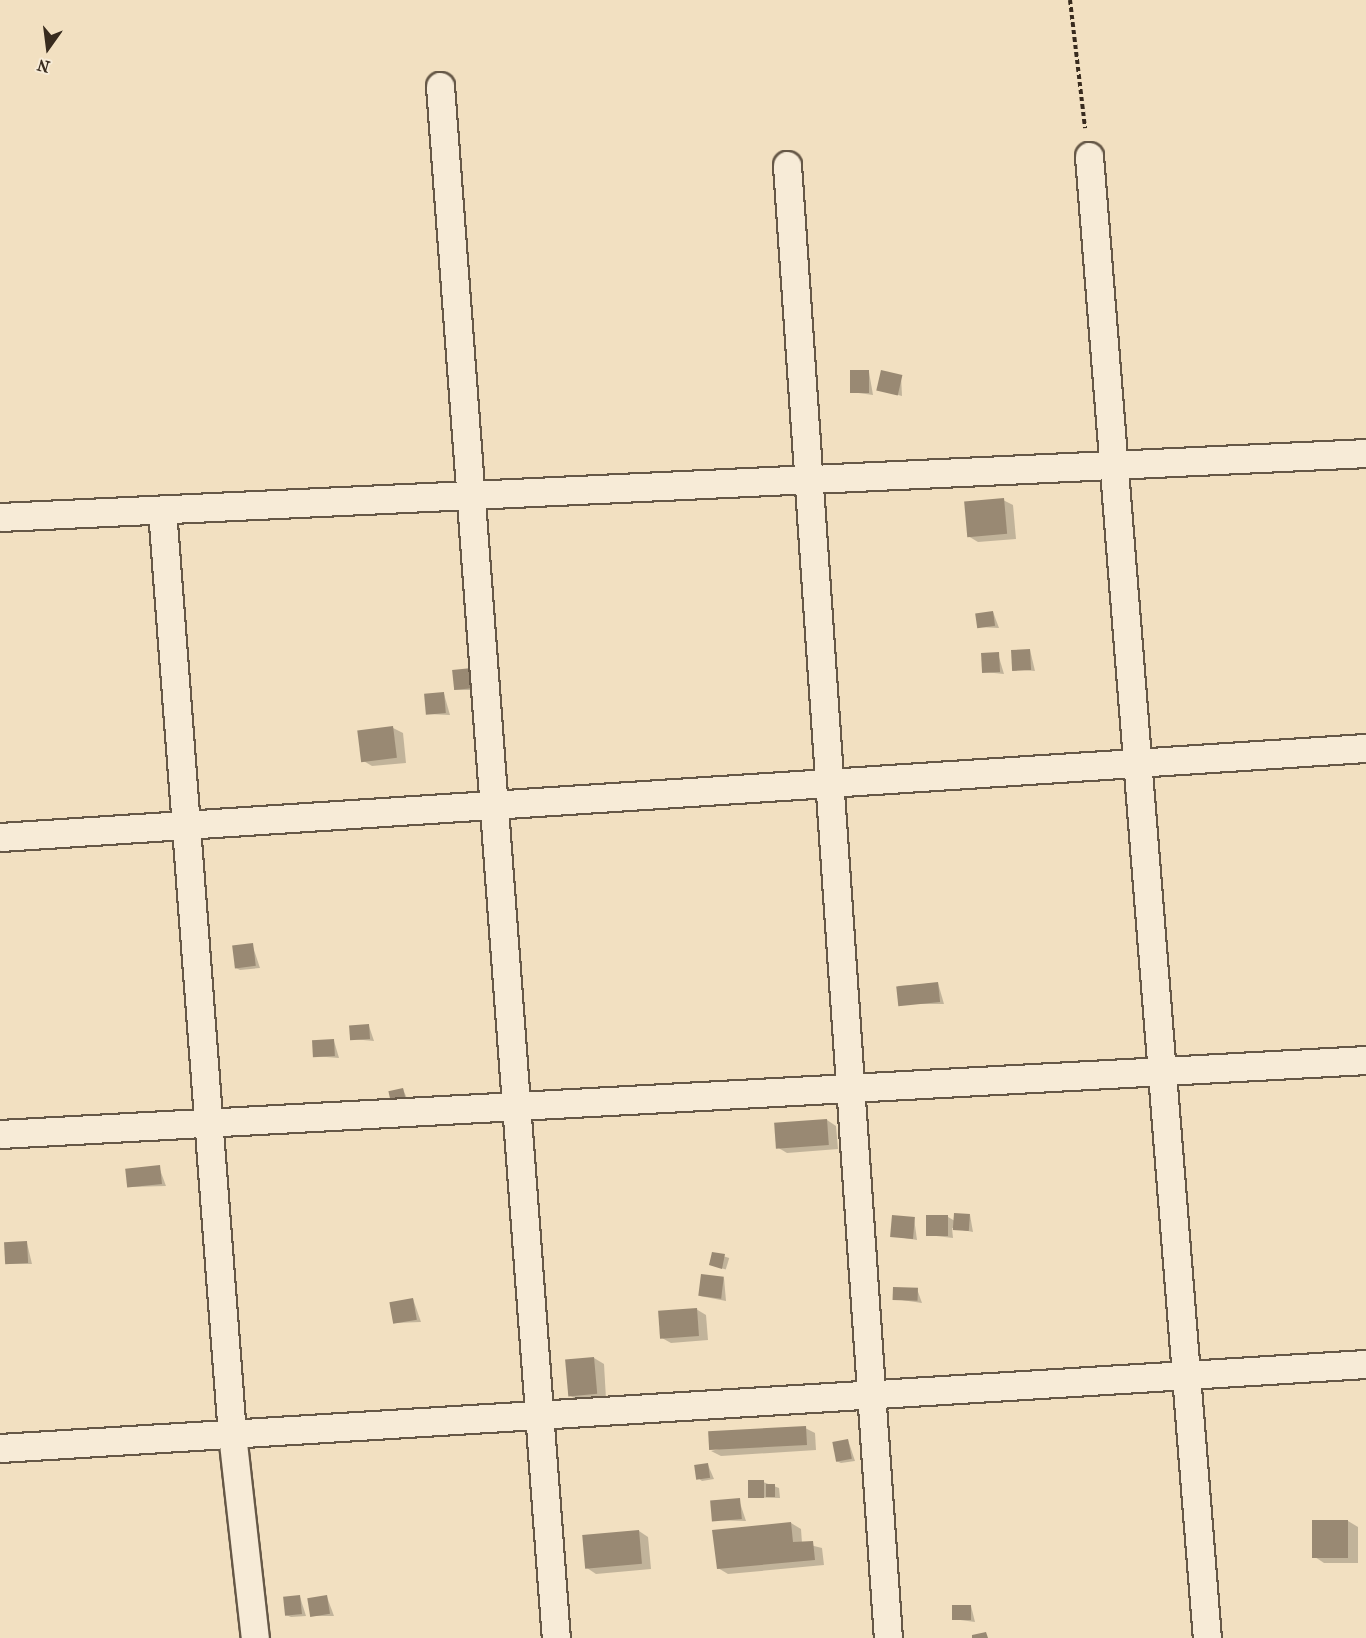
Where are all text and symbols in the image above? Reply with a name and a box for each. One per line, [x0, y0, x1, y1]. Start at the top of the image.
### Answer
north arrow [18, 18, 78, 78]
text: N [35, 55, 52, 77]

